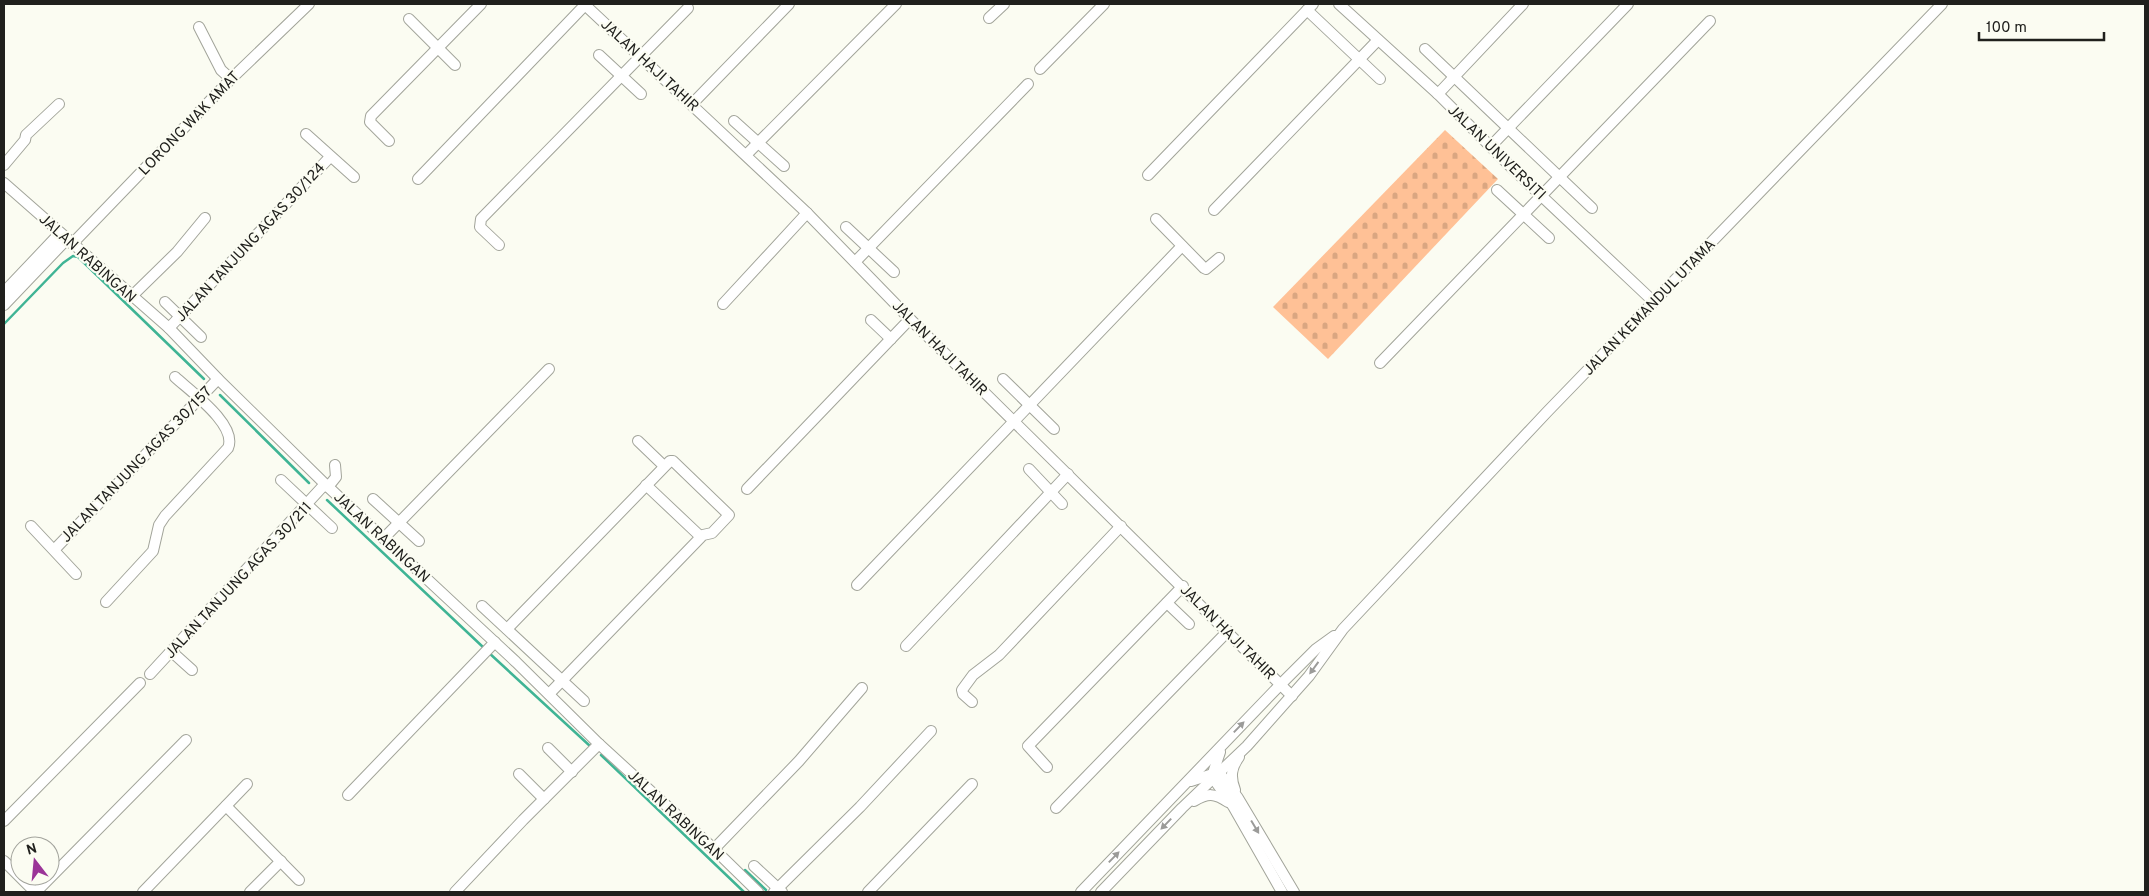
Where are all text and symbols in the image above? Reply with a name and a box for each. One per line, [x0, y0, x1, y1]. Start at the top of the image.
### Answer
scale bar [1979, 10, 2104, 42]
street label: JALAN HAJI TAHIR [596, 16, 702, 117]
text: 100 m [1986, 19, 2027, 38]
street label: LORONG WAK AMAT [135, 68, 245, 180]
street label: JALAN UNIVERSITI [1443, 101, 1549, 205]
street label: JALAN TANJUNG AGAS 30/124 [172, 159, 330, 327]
street label: JALAN RABINGAN [34, 210, 140, 308]
street label: JALAN KEMANDUL UTAMA [1580, 236, 1720, 380]
street label: JALAN HAJI TAHIR [887, 297, 991, 401]
street label: JALAN TANJUNG AGAS 30/157 [57, 383, 217, 547]
street label: JALAN RABINGAN [329, 489, 433, 588]
street label: JALAN TANJUNG AGAS 30/211 [161, 499, 317, 663]
street label: JALAN HAJI TAHIR [1175, 581, 1279, 685]
one-way arrow [1309, 662, 1319, 675]
one-way arrow [1233, 722, 1245, 734]
street label: JALAN RABINGAN [623, 767, 727, 866]
one-way arrow [1160, 818, 1172, 830]
one-way arrow [1250, 821, 1259, 834]
north arrow [10, 836, 60, 886]
text: N [25, 840, 39, 860]
one-way arrow [1108, 851, 1120, 863]

